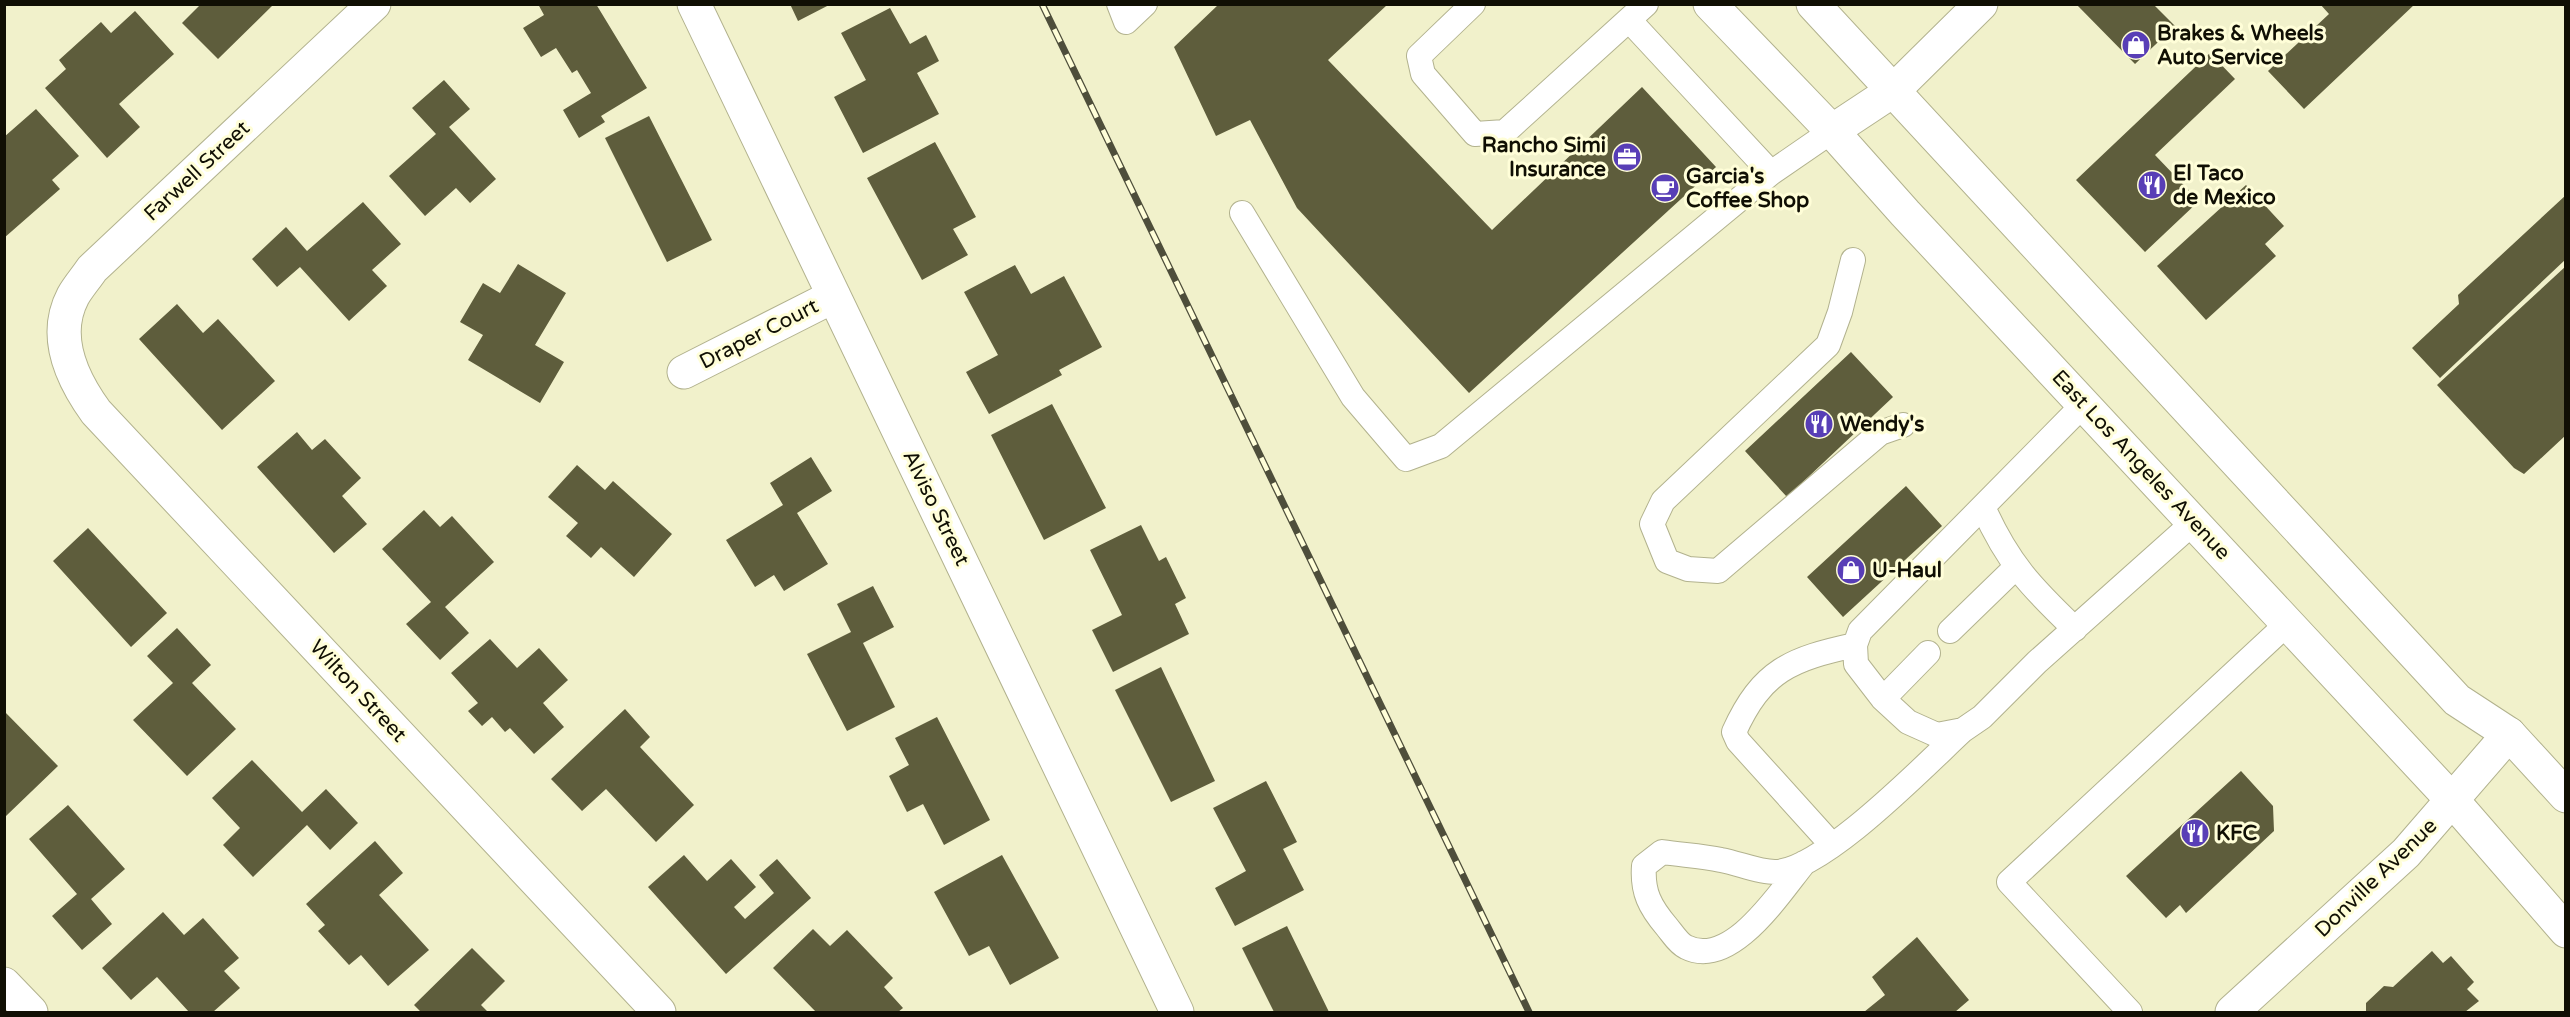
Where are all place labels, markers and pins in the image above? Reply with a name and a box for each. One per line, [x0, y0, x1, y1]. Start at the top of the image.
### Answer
place label: Brakes & Wheels Auto Service [2157, 21, 2324, 70]
shop icon: Brakes & Wheels Auto Service [2120, 29, 2152, 61]
place label: Rancho Simi Insurance [1482, 133, 1606, 182]
office icon: Rancho Simi Insurance [1611, 141, 1643, 173]
place label: El Taco de Mexico [2173, 161, 2276, 210]
place label: Garcia's Coffee Shop [1686, 164, 1809, 213]
restaurant icon: El Taco de Mexico [2136, 169, 2168, 201]
cafe icon: Garcia's Coffee Shop [1649, 172, 1681, 204]
restaurant icon: Wendy's [1803, 408, 1835, 440]
place label: Wendy's [1840, 412, 1924, 437]
shop icon: U-Haul [1835, 554, 1867, 586]
place label: U-Haul [1872, 558, 1942, 583]
restaurant icon: KFC [2179, 817, 2211, 849]
place label: KFC [2216, 821, 2257, 846]

